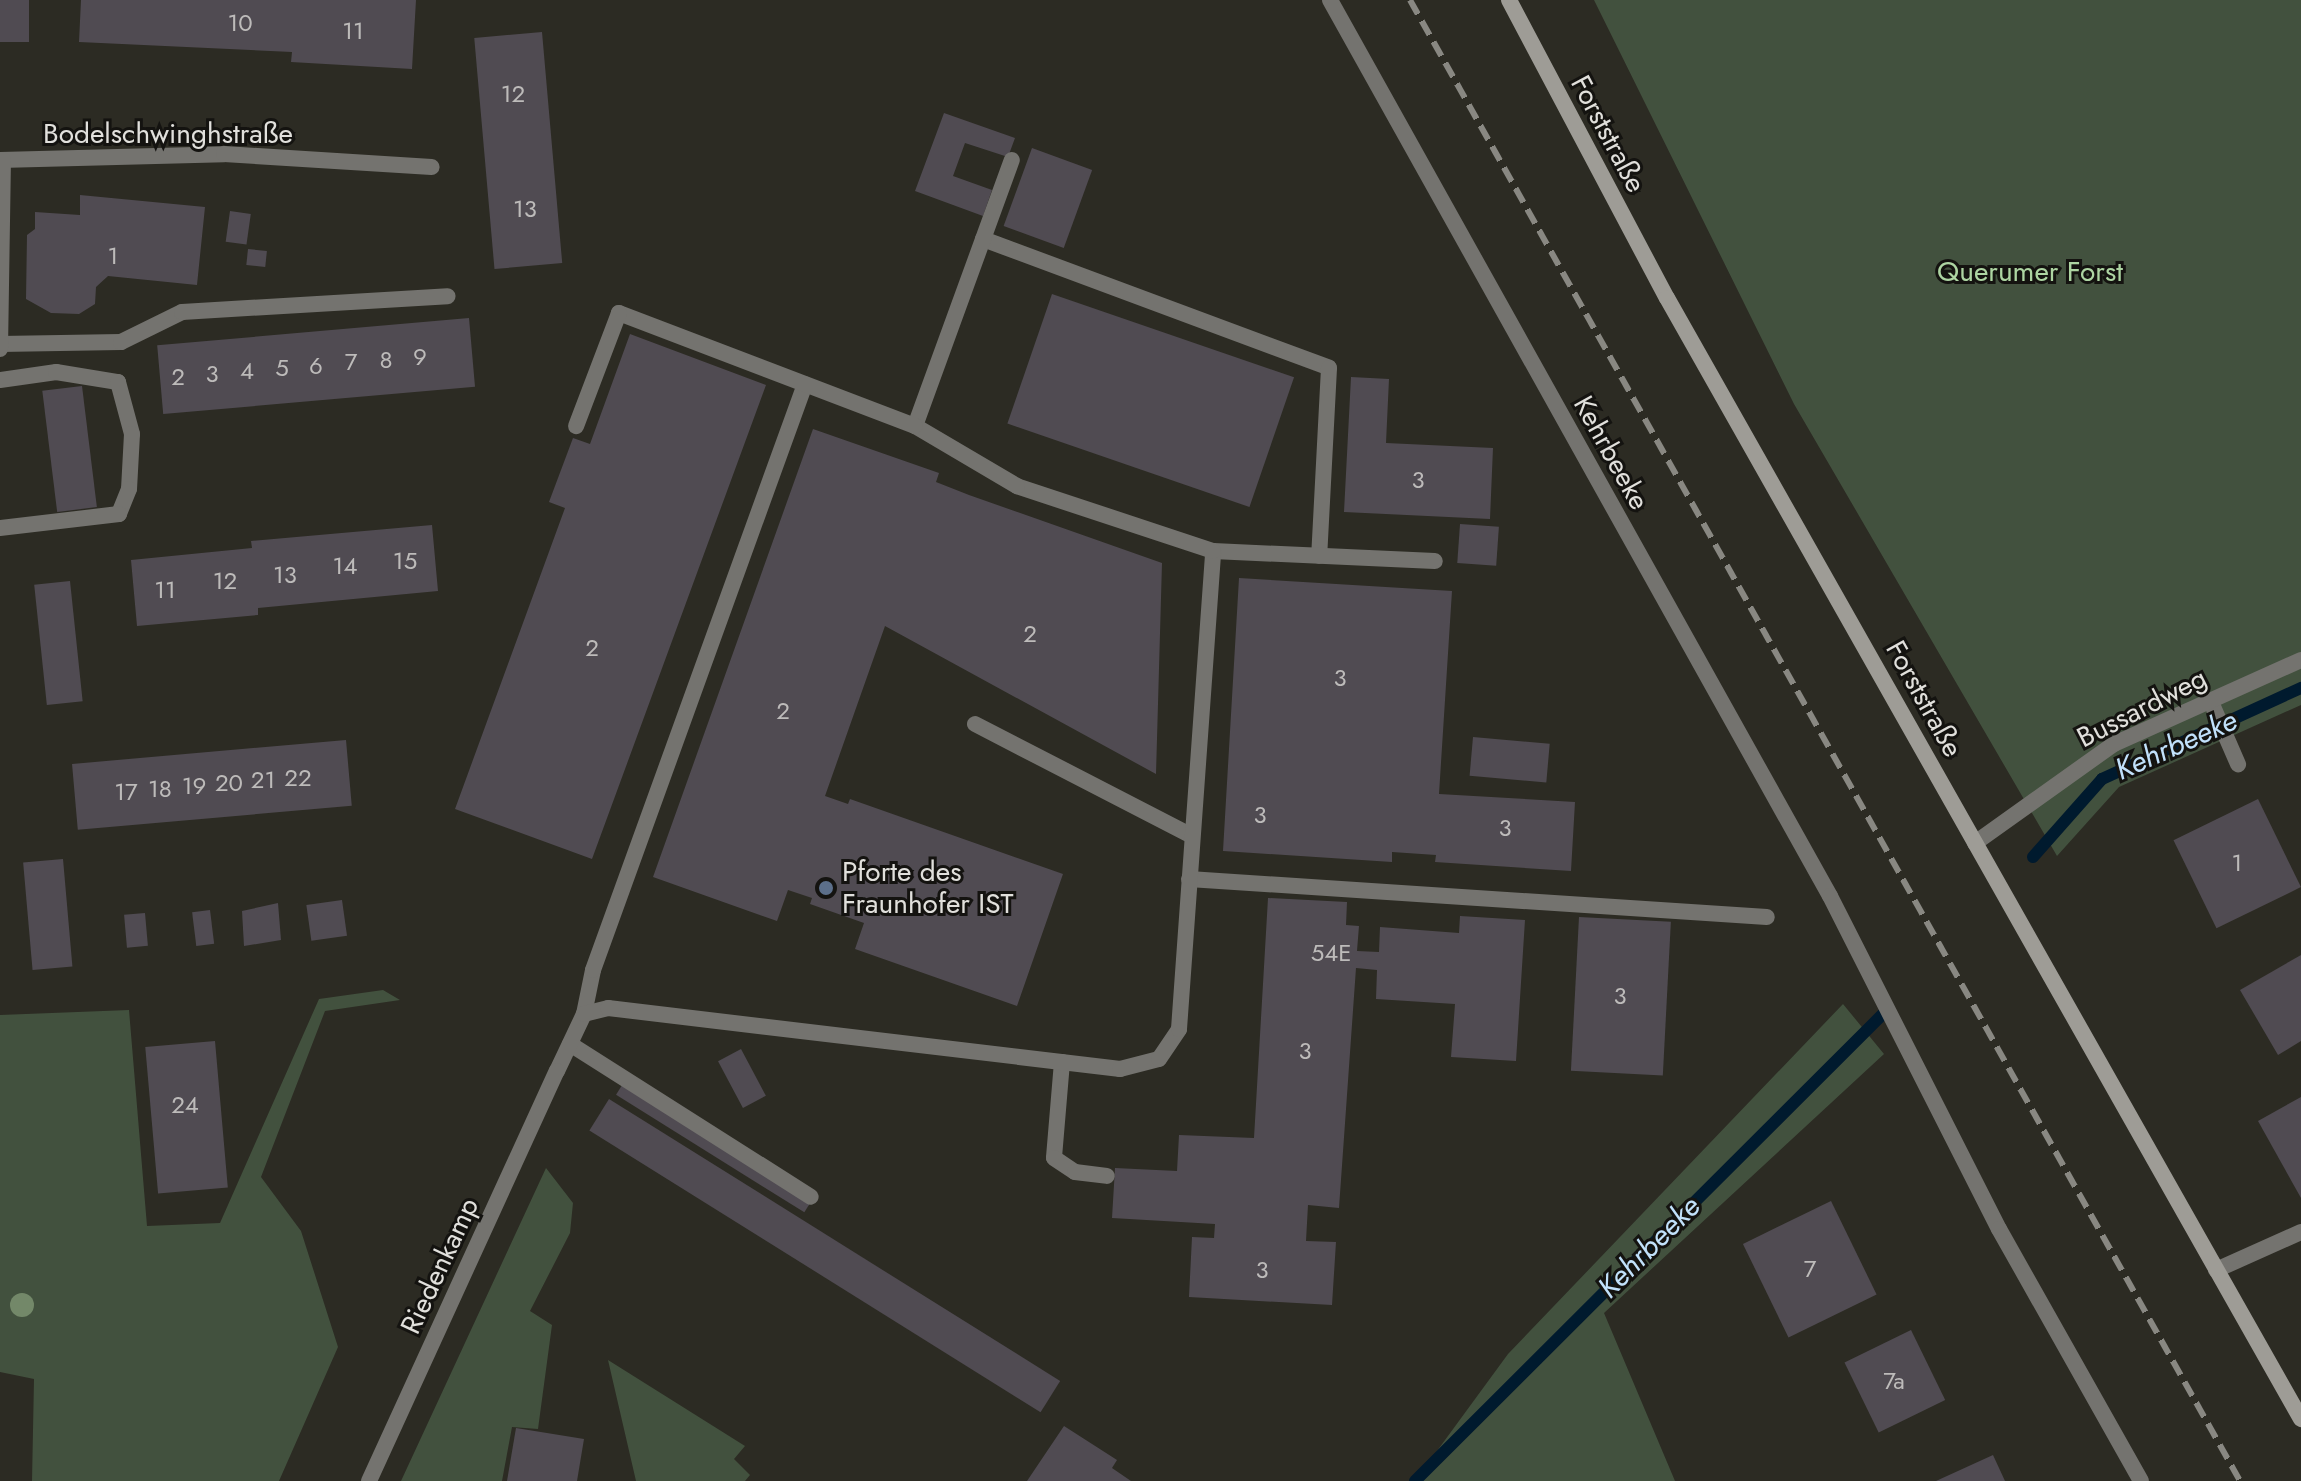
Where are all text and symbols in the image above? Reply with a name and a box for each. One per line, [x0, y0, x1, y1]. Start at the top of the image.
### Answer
house number: 10 [227, 9, 253, 37]
house number: 11 [342, 17, 364, 45]
street label: Forststraße [1563, 70, 1653, 198]
house number: 12 [501, 80, 525, 108]
street label: Bodelschwinghstraße [43, 117, 293, 151]
house number: 13 [513, 195, 537, 223]
house number: 1 [108, 242, 118, 270]
park label: Querumer Forst [1937, 255, 2123, 289]
house number: 9 [413, 343, 427, 371]
house number: 8 [379, 346, 393, 374]
house number: 7 [345, 348, 357, 376]
house number: 6 [309, 352, 323, 380]
house number: 5 [275, 354, 289, 382]
house number: 4 [240, 357, 254, 385]
house number: 3 [205, 360, 219, 388]
house number: 2 [171, 363, 185, 391]
street label: Kehrbeeke [1566, 390, 1656, 516]
house number: 3 [1411, 466, 1425, 494]
house number: 15 [393, 547, 417, 575]
house number: 14 [333, 552, 357, 580]
house number: 13 [273, 561, 297, 589]
house number: 12 [213, 567, 237, 595]
house number: 11 [154, 576, 176, 604]
house number: 2 [1023, 620, 1037, 648]
house number: 2 [585, 634, 599, 662]
street label: Forststraße [1878, 635, 1970, 763]
street label: Bussardweg [2072, 661, 2212, 755]
house number: 3 [1333, 664, 1347, 692]
house number: 2 [776, 697, 790, 725]
water label: Kehrbeeke [2109, 702, 2243, 788]
house number: 22 [284, 764, 312, 792]
house number: 21 [251, 766, 275, 794]
house number: 20 [215, 769, 243, 797]
house number: 19 [182, 772, 206, 800]
house number: 18 [148, 775, 172, 803]
house number: 17 [114, 778, 138, 806]
house number: 3 [1253, 801, 1267, 829]
house number: 3 [1498, 814, 1512, 842]
house number: 1 [2232, 849, 2242, 877]
place label: Pforte des Fraunhofer IST [842, 855, 1014, 921]
marker: Pforte des Fraunhofer IST [817, 879, 835, 897]
house number: 54E [1311, 939, 1351, 967]
house number: 3 [1613, 982, 1627, 1010]
house number: 3 [1298, 1037, 1312, 1065]
house number: 24 [171, 1091, 199, 1119]
water label: Kehrbeeke [1590, 1188, 1708, 1306]
street label: Riedenkamp [394, 1193, 486, 1339]
house number: 7 [1804, 1255, 1816, 1283]
house number: 3 [1255, 1256, 1269, 1284]
house number: 7a [1883, 1367, 1905, 1395]

